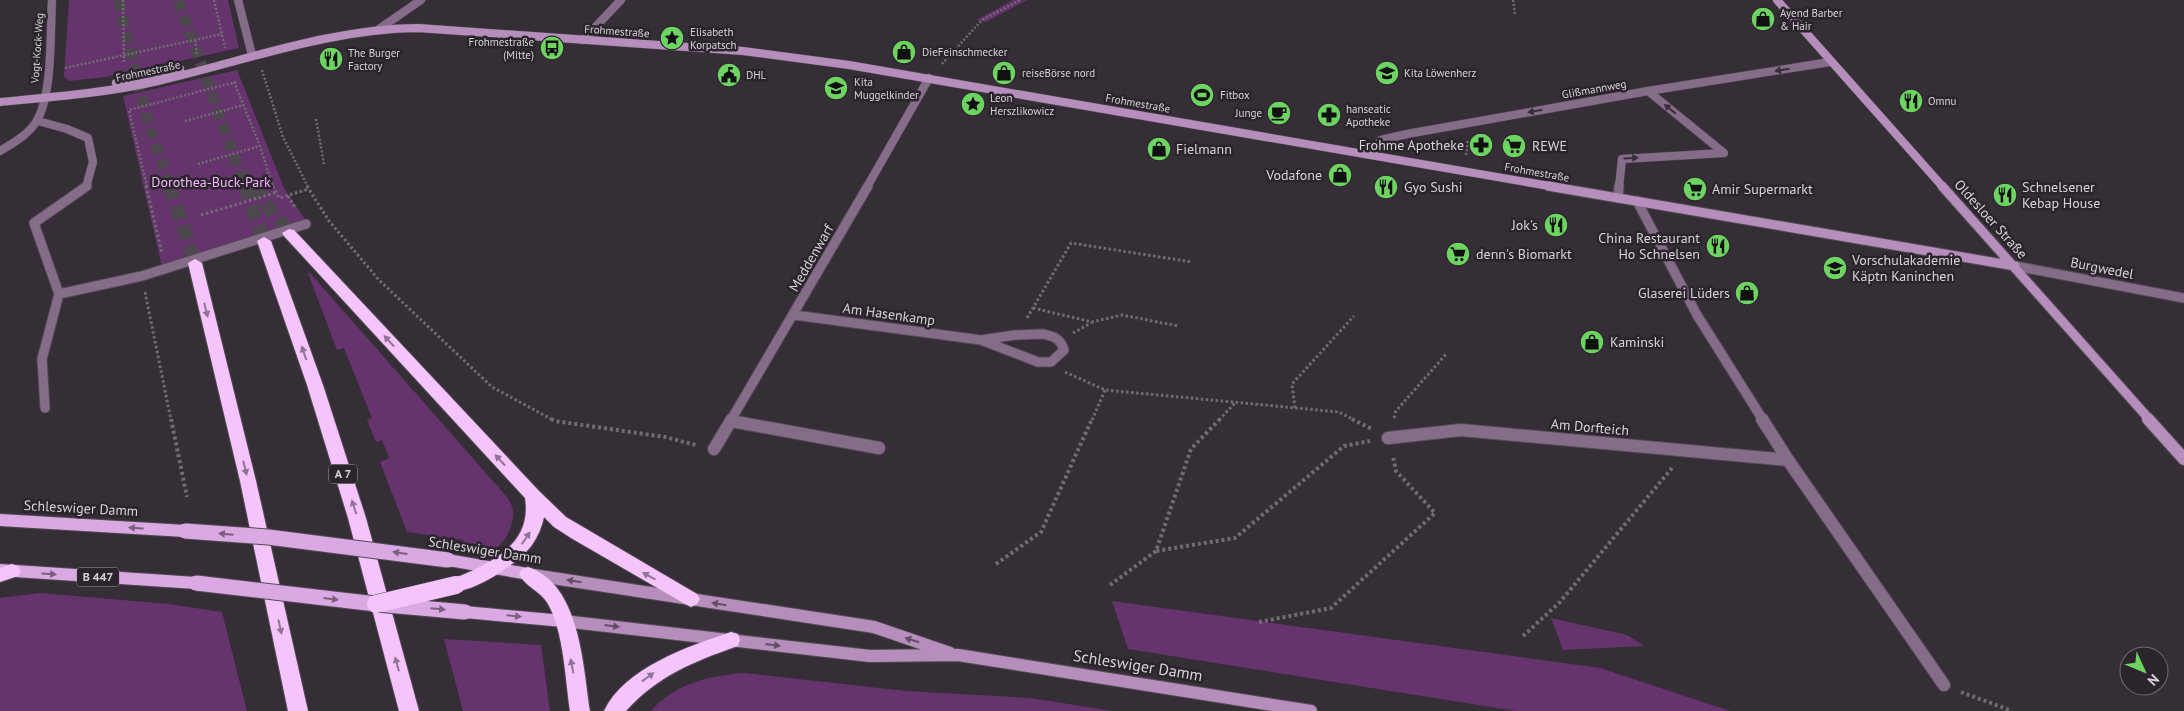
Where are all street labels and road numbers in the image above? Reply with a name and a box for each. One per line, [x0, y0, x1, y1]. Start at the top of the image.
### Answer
street label: Vogt-Kock-Weg [27, 12, 46, 85]
street label: Frohmestraße [584, 22, 651, 40]
street label: Frohmestraße [115, 57, 182, 85]
street label: Glißmannweg [1561, 76, 1627, 102]
street label: Frohmestraße [1105, 90, 1172, 116]
street label: Frohmestraße [1504, 159, 1571, 185]
street label: Oldesloer Straße [1951, 176, 2031, 262]
street label: Meddenwarf [785, 221, 838, 295]
street label: Burgwedel [2069, 253, 2135, 283]
street label: Am Hasenkamp [842, 299, 936, 329]
street label: Am Dorfteich [1550, 415, 1630, 439]
road number: A 7 [329, 464, 357, 484]
street label: Schleswiger Damm [23, 496, 139, 520]
street label: Schleswiger Damm [427, 532, 543, 568]
road number: B 447 [77, 568, 119, 586]
street label: Schleswiger Damm [1072, 645, 1204, 685]

